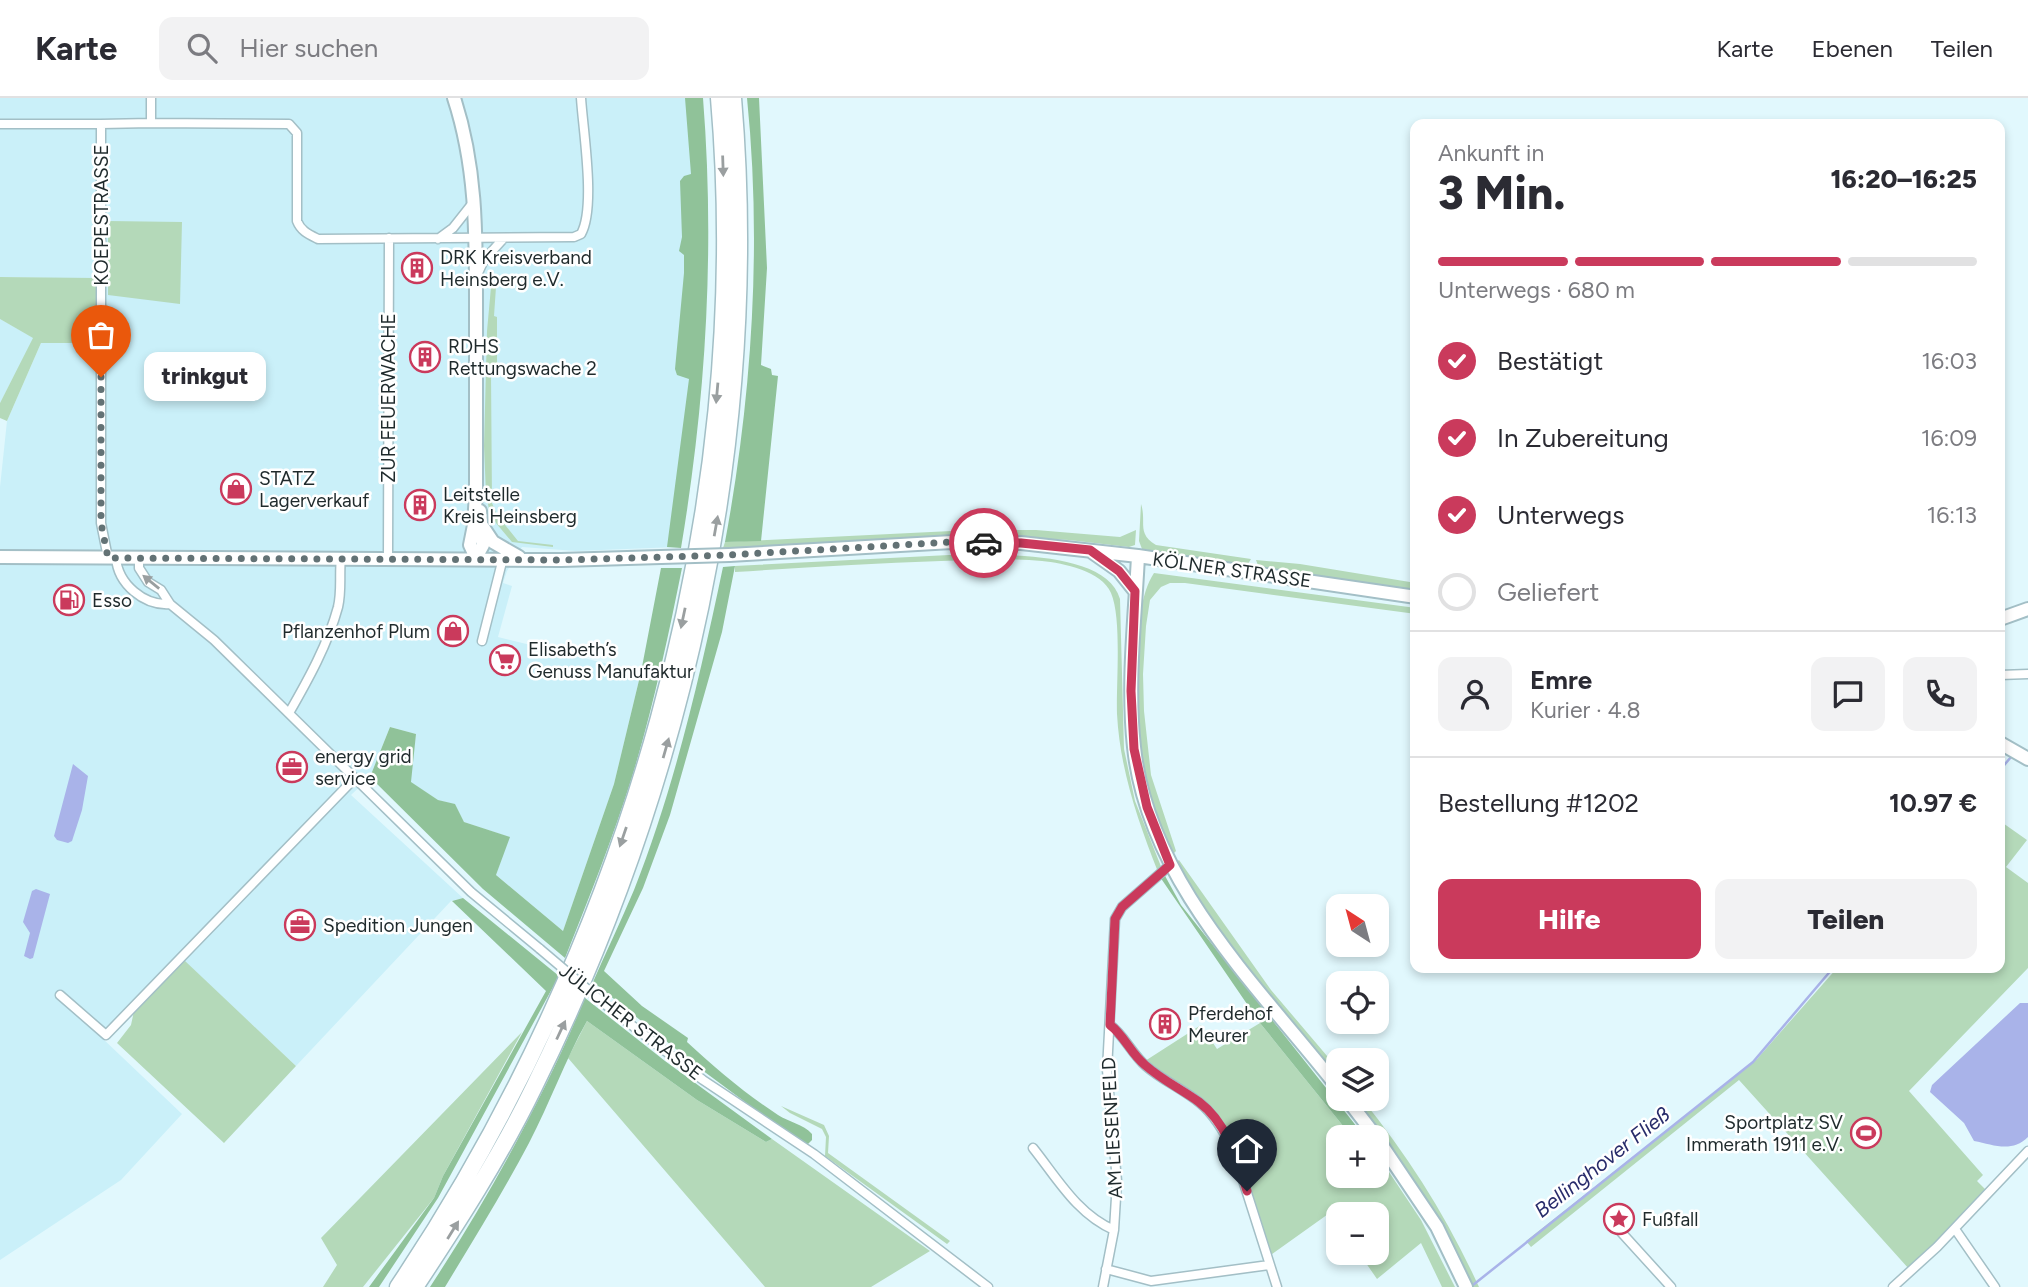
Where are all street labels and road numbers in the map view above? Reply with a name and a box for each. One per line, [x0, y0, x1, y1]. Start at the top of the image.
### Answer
street label: KOEPESTRASSE [90, 144, 113, 286]
street label: ZUR FEUERWACHE [377, 313, 400, 483]
street label: KÖLNER STRASSE [1151, 547, 1313, 593]
street label: JÜLICHER STRASSE [555, 959, 707, 1085]
street label: AM LIESENFELD [1097, 1056, 1127, 1200]

